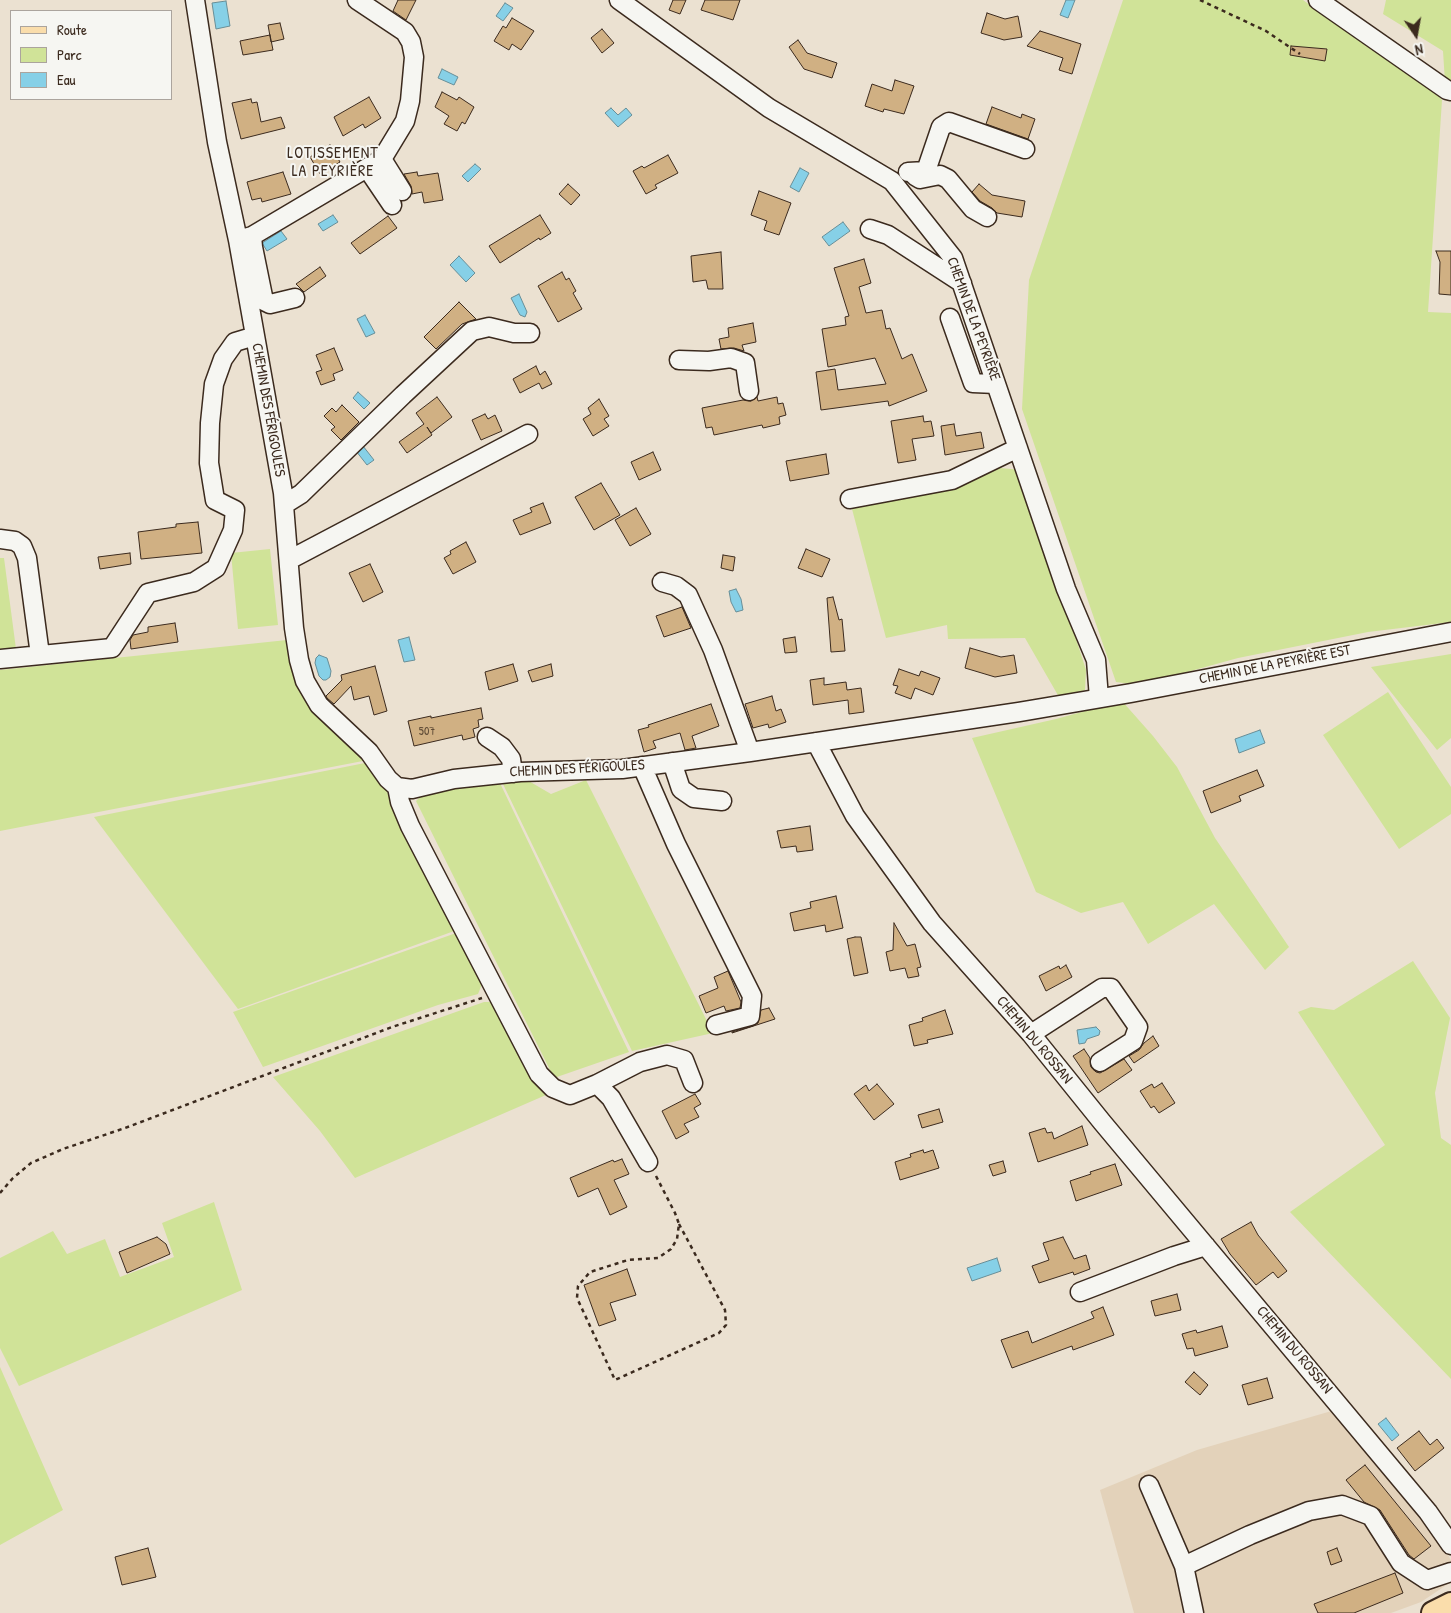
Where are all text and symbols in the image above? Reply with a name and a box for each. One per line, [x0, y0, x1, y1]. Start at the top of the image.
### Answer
legend [10, 10, 172, 100]
north arrow [1391, 10, 1441, 60]
text: Route [57, 19, 87, 40]
text: N [1414, 40, 1425, 60]
text: Parc [57, 44, 82, 65]
text: Eau [57, 69, 76, 90]
district label: LOTISSEMENT LA PEYRIÈRE [286, 144, 380, 182]
street label: CHEMIN DE LA PEYRIÈRE [942, 255, 1004, 383]
street label: CHEMIN DES FÉRIGOULES [247, 342, 289, 478]
street label: CHEMIN DE LA PEYRIÈRE EST [1198, 641, 1352, 689]
house number: 507 [419, 725, 435, 739]
street label: CHEMIN DES FÉRIGOULES [509, 756, 645, 782]
street label: CHEMIN DU ROSSAN [992, 993, 1076, 1087]
street label: CHEMIN DU ROSSAN [1252, 1303, 1336, 1397]

